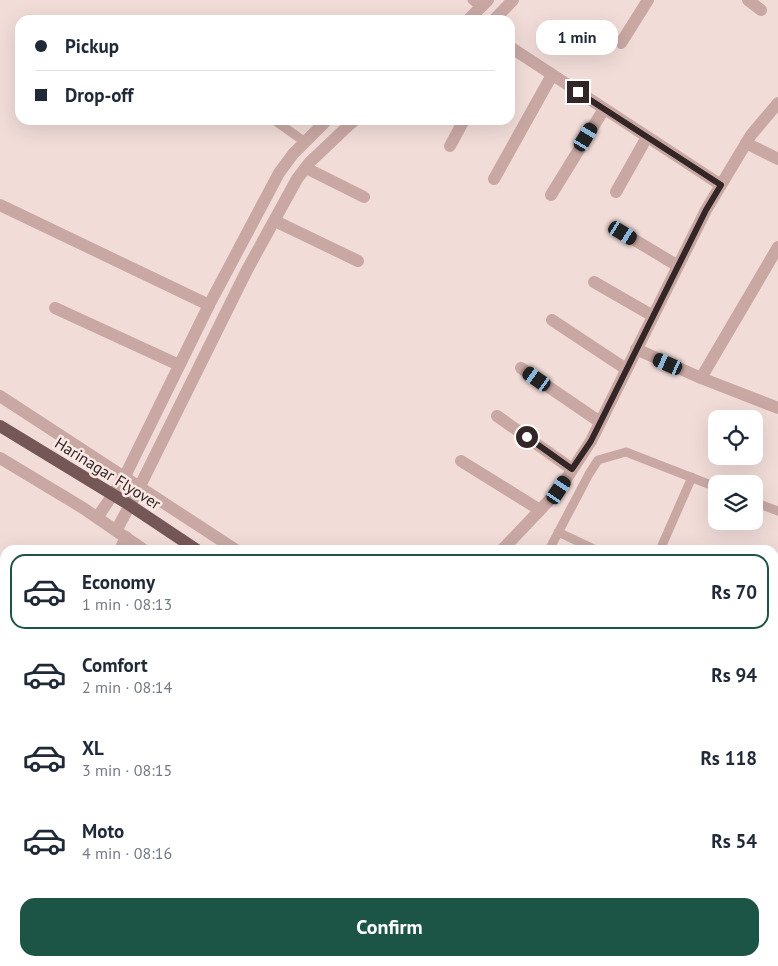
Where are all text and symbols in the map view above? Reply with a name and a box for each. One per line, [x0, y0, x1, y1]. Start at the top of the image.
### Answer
callout: 1 min [537, 19, 619, 54]
text: 1 min [557, 27, 597, 47]
text: Pickup [65, 34, 119, 58]
route end [567, 81, 589, 103]
text: Drop-off [65, 83, 133, 107]
car [571, 120, 600, 154]
car [606, 219, 639, 247]
car [651, 351, 684, 377]
car [520, 364, 553, 394]
map controls [708, 410, 763, 530]
button: locate [708, 410, 763, 465]
route start [516, 426, 538, 448]
street label: Harinagar Flyover [51, 432, 165, 514]
car [544, 473, 573, 507]
button: layers [708, 475, 763, 530]
icon: car [22, 569, 67, 614]
text: Economy [82, 570, 155, 594]
text: Rs 70 [711, 580, 757, 604]
text: 1 min · 08:13 [82, 594, 172, 614]
icon: car [22, 652, 67, 697]
text: Comfort [82, 653, 148, 677]
text: Rs 94 [711, 663, 757, 687]
text: 2 min · 08:14 [82, 677, 172, 697]
icon: car [22, 735, 67, 780]
text: XL [82, 736, 104, 760]
text: Rs 118 [700, 746, 757, 770]
text: 3 min · 08:15 [82, 760, 172, 780]
icon: car [22, 818, 67, 863]
text: Moto [82, 819, 124, 843]
text: Rs 54 [711, 829, 757, 853]
text: 4 min · 08:16 [82, 843, 172, 863]
button: Confirm [20, 898, 759, 956]

